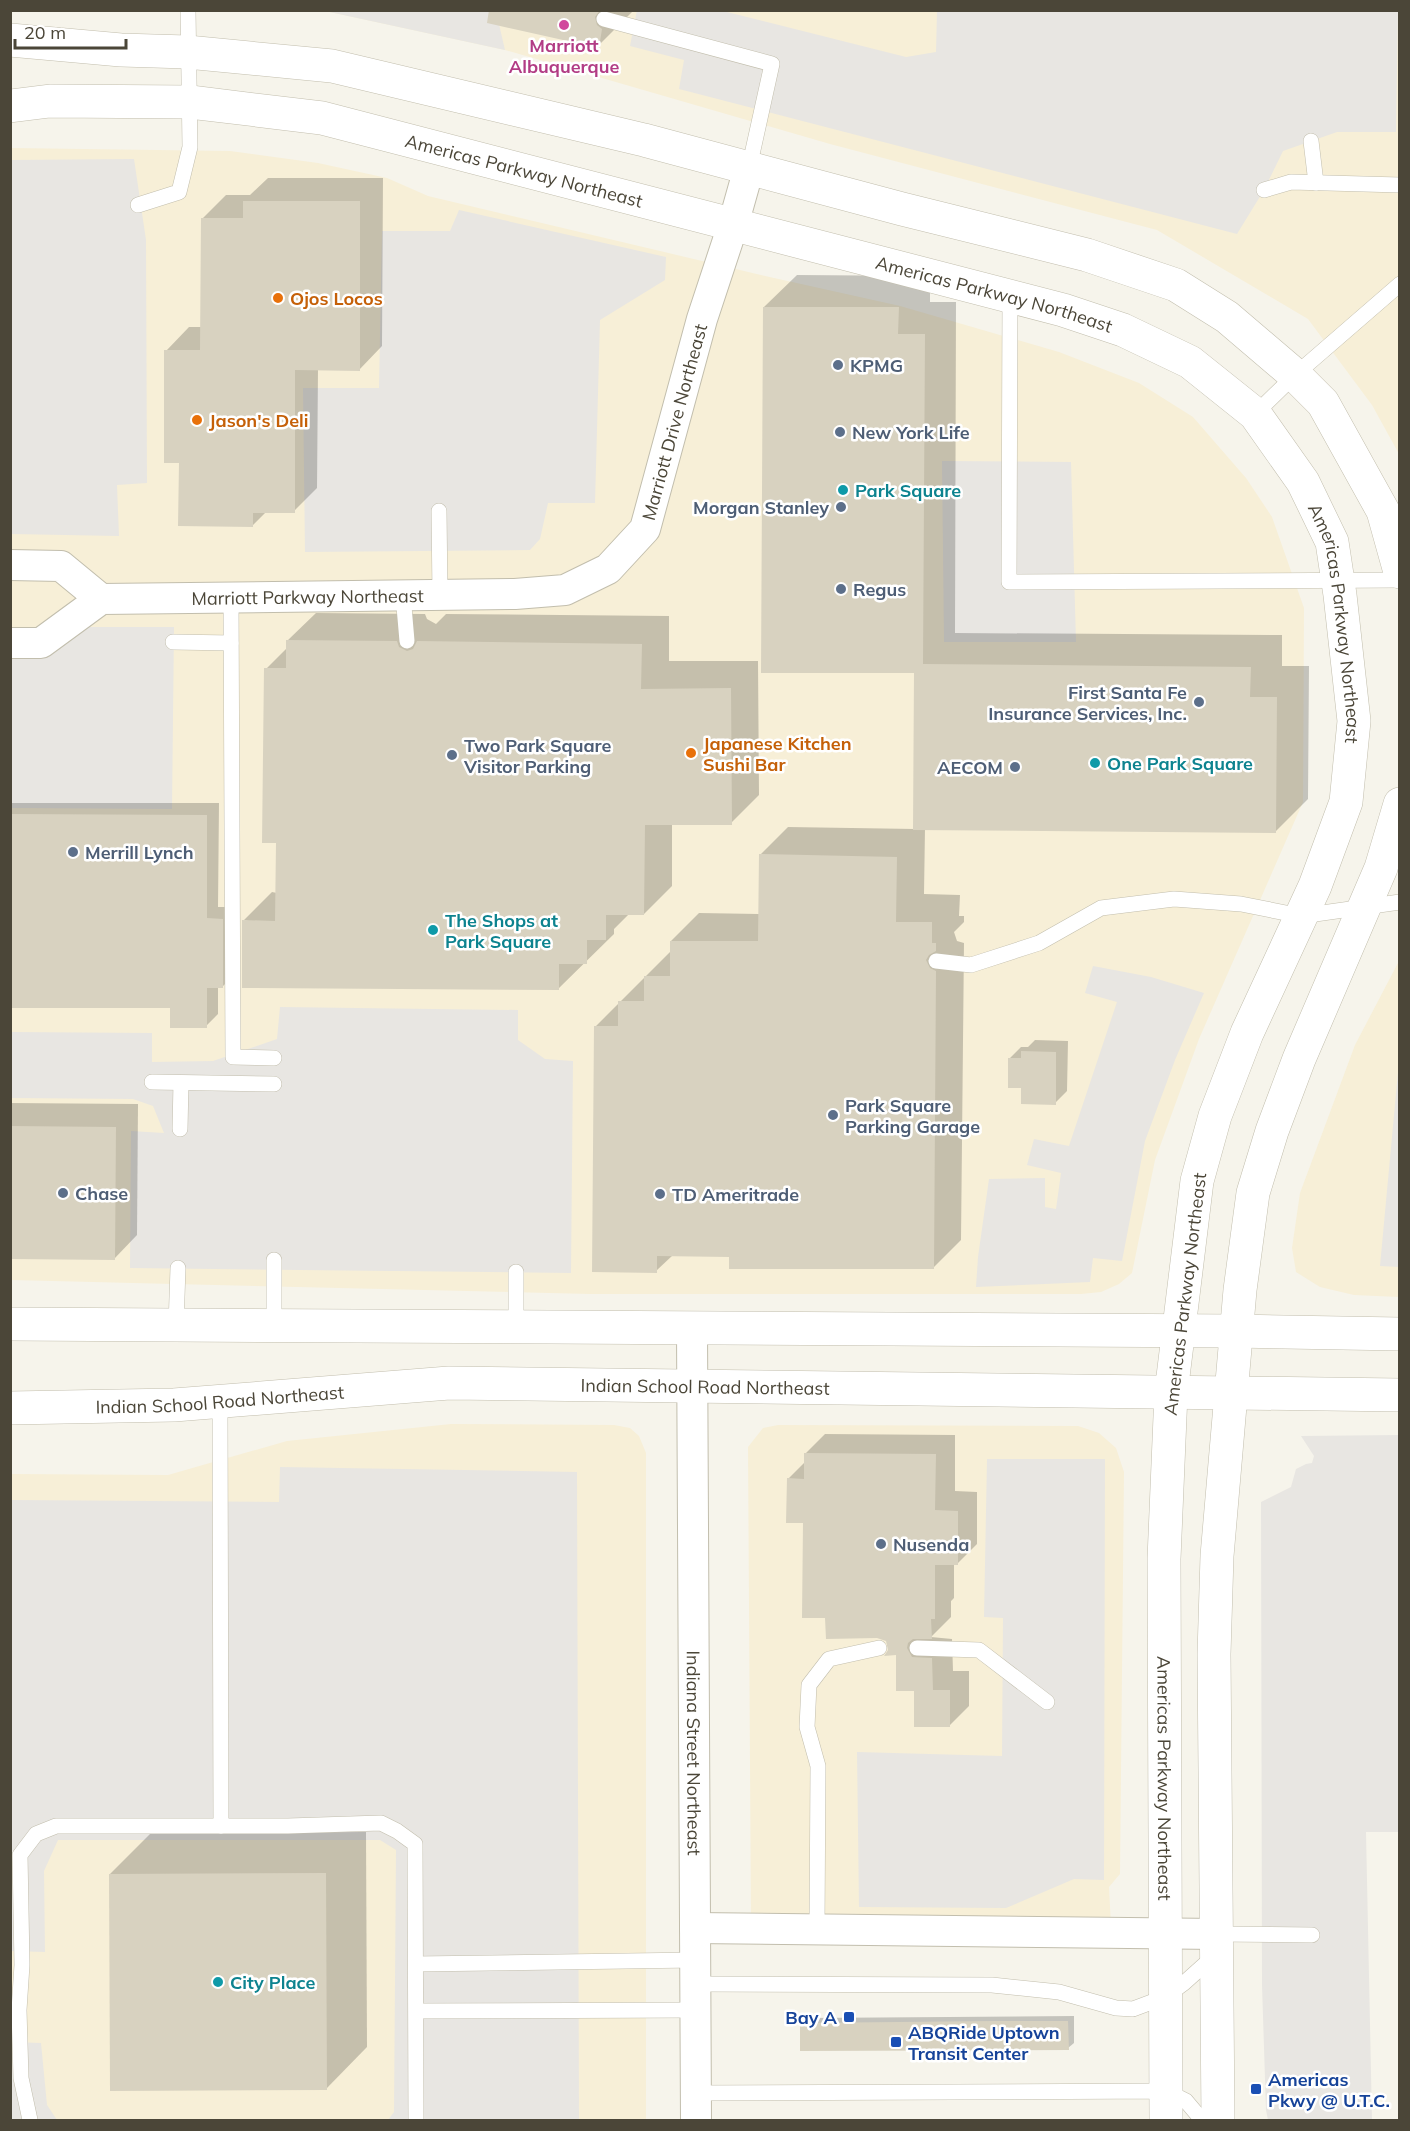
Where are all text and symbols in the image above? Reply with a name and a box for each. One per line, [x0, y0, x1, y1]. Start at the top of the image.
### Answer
scale bar [15, 12, 126, 50]
marker: Marriott Albuquerque [557, 18, 571, 32]
text: 20 m [24, 21, 66, 44]
place label: Marriott Albuquerque [509, 34, 619, 78]
street label: Americas Parkway Northeast [403, 129, 645, 212]
street label: Americas Parkway Northeast [873, 250, 1115, 337]
place label: Ojos Locos [290, 287, 383, 310]
marker: Ojos Locos [271, 291, 285, 305]
street label: Marriott Drive Northeast [636, 321, 712, 523]
place label: KPMG [850, 354, 903, 377]
marker: KPMG [831, 358, 845, 372]
place label: Jason's Deli [209, 409, 309, 432]
marker: Jason's Deli [190, 413, 204, 427]
place label: New York Life [852, 421, 970, 444]
marker: New York Life [833, 425, 847, 439]
place label: Park Square [855, 479, 961, 502]
marker: Park Square [836, 483, 850, 497]
place label: Morgan Stanley [693, 496, 829, 519]
marker: Morgan Stanley [834, 500, 848, 514]
street label: Americas Parkway Northeast [1304, 500, 1366, 745]
place label: Regus [853, 578, 906, 601]
marker: Regus [834, 582, 848, 596]
street label: Marriott Parkway Northeast [191, 584, 424, 609]
place label: First Santa Fe Insurance Services, Inc. [988, 681, 1187, 725]
marker: First Santa Fe Insurance Services, Inc. [1192, 695, 1206, 709]
place label: Japanese Kitchen Sushi Bar [703, 732, 852, 776]
place label: Two Park Square Visitor Parking [463, 734, 611, 778]
marker: Japanese Kitchen Sushi Bar [684, 746, 698, 760]
marker: Two Park Square Visitor Parking [445, 748, 459, 762]
place label: One Park Square [1107, 752, 1253, 775]
place label: AECOM [937, 756, 1003, 779]
marker: One Park Square [1088, 756, 1102, 770]
marker: AECOM [1008, 760, 1022, 774]
place label: Merrill Lynch [85, 841, 194, 864]
marker: Merrill Lynch [66, 845, 80, 859]
place label: The Shops at Park Square [445, 909, 558, 953]
marker: The Shops at Park Square [426, 923, 440, 937]
place label: Park Square Parking Garage [845, 1094, 980, 1138]
marker: Park Square Parking Garage [826, 1108, 840, 1122]
street label: Americas Parkway Northeast [1159, 1171, 1211, 1417]
place label: Chase [75, 1182, 128, 1205]
place label: TD Ameritrade [672, 1183, 799, 1206]
marker: Chase [56, 1186, 70, 1200]
marker: TD Ameritrade [653, 1187, 667, 1201]
street label: Indian School Road Northeast [580, 1373, 830, 1399]
street label: Indian School Road Northeast [95, 1380, 345, 1418]
place label: Nusenda [893, 1533, 969, 1556]
marker: Nusenda [874, 1537, 888, 1551]
street label: Indiana Street Northeast [682, 1650, 706, 1856]
street label: Americas Parkway Northeast [1153, 1656, 1177, 1900]
place label: City Place [230, 1971, 315, 1994]
marker: City Place [211, 1975, 225, 1989]
place label: Bay A [785, 2006, 837, 2029]
marker: Bay A [842, 2010, 856, 2024]
place label: ABQRide Uptown Transit Center [908, 2021, 1060, 2065]
marker: ABQRide Uptown Transit Center [889, 2035, 903, 2049]
place label: Americas Pkwy @ U.T.C. [1268, 2068, 1390, 2112]
marker: Americas Pkwy @ U.T.C. [1249, 2082, 1263, 2096]

